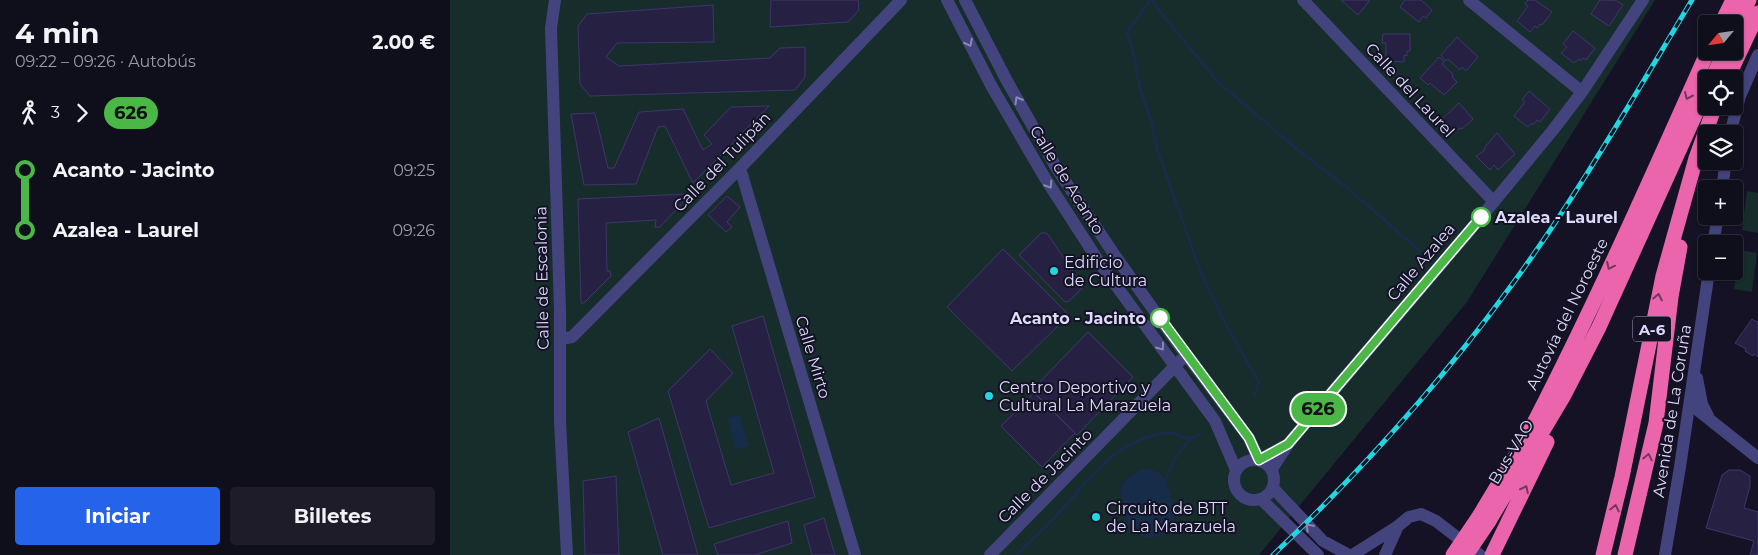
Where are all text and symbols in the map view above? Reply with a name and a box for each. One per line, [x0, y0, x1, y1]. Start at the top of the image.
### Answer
north arrow [1698, 15, 1742, 60]
map controls [1698, 15, 1743, 280]
text: 4 min [15, 16, 99, 50]
text: 2.00 € [372, 31, 435, 54]
one-way arrow [963, 38, 973, 47]
street label: Calle del Laurel [1361, 39, 1459, 141]
text: 09:22 – 09:26 · Autobús [15, 52, 196, 71]
button: locate [1698, 70, 1743, 115]
one-way arrow [1684, 91, 1695, 100]
one-way arrow [1014, 96, 1024, 105]
icon: walk [15, 99, 43, 127]
icon: forward [68, 99, 96, 127]
text: 626 [114, 102, 148, 124]
text: 3 [51, 103, 60, 122]
street label: Calle del Tulipán [669, 108, 775, 216]
street label: Calle de Acanto [1026, 122, 1108, 238]
button: layers [1698, 125, 1743, 170]
text: Acanto - Jacinto [53, 159, 215, 182]
text: 09:25 [393, 161, 435, 180]
one-way arrow [1043, 179, 1053, 188]
button: + [1698, 180, 1743, 225]
street label: Calle de Escalonia [531, 206, 553, 350]
marker: Azalea - Laurel [1471, 207, 1491, 227]
place label: Azalea - Laurel [1494, 208, 1618, 227]
text: Azalea - Laurel [53, 219, 199, 242]
street label: Calle Azalea [1383, 219, 1459, 305]
text: 09:26 [392, 221, 435, 240]
street label: Autovía del Noroeste [1522, 235, 1612, 393]
button: − [1698, 235, 1743, 280]
place label: Edificio de Cultura [1064, 253, 1147, 290]
one-way arrow [1606, 261, 1616, 270]
marker: Edificio de Cultura [1048, 265, 1060, 277]
one-way arrow [1653, 293, 1663, 301]
marker: Acanto - Jacinto [1150, 308, 1170, 328]
place label: Acanto - Jacinto [1009, 309, 1146, 328]
street label: Calle Mirto [791, 313, 835, 401]
road number: A-6 [1633, 316, 1671, 342]
street label: Avenida de La Coruña [1649, 323, 1695, 499]
one-way arrow [1155, 341, 1164, 351]
place label: Centro Deportivo y Cultural La Marazuela [999, 378, 1171, 415]
marker: Centro Deportivo y Cultural La Marazuela [983, 390, 995, 402]
line badge: 626 [1289, 393, 1347, 425]
text: 626 [1301, 398, 1335, 420]
street label: Bus-VAO [1484, 416, 1538, 488]
street label: Calle de Jacinto [994, 425, 1096, 527]
one-way arrow [1643, 452, 1653, 461]
one-way arrow [1518, 485, 1529, 494]
button: Iniciar [15, 487, 220, 545]
button: Billetes [230, 487, 435, 545]
place label: Circuito de BTT de La Marazuela [1106, 499, 1236, 536]
one-way arrow [1609, 503, 1620, 512]
marker: Circuito de BTT de La Marazuela [1090, 511, 1102, 523]
one-way arrow [1306, 524, 1315, 533]

